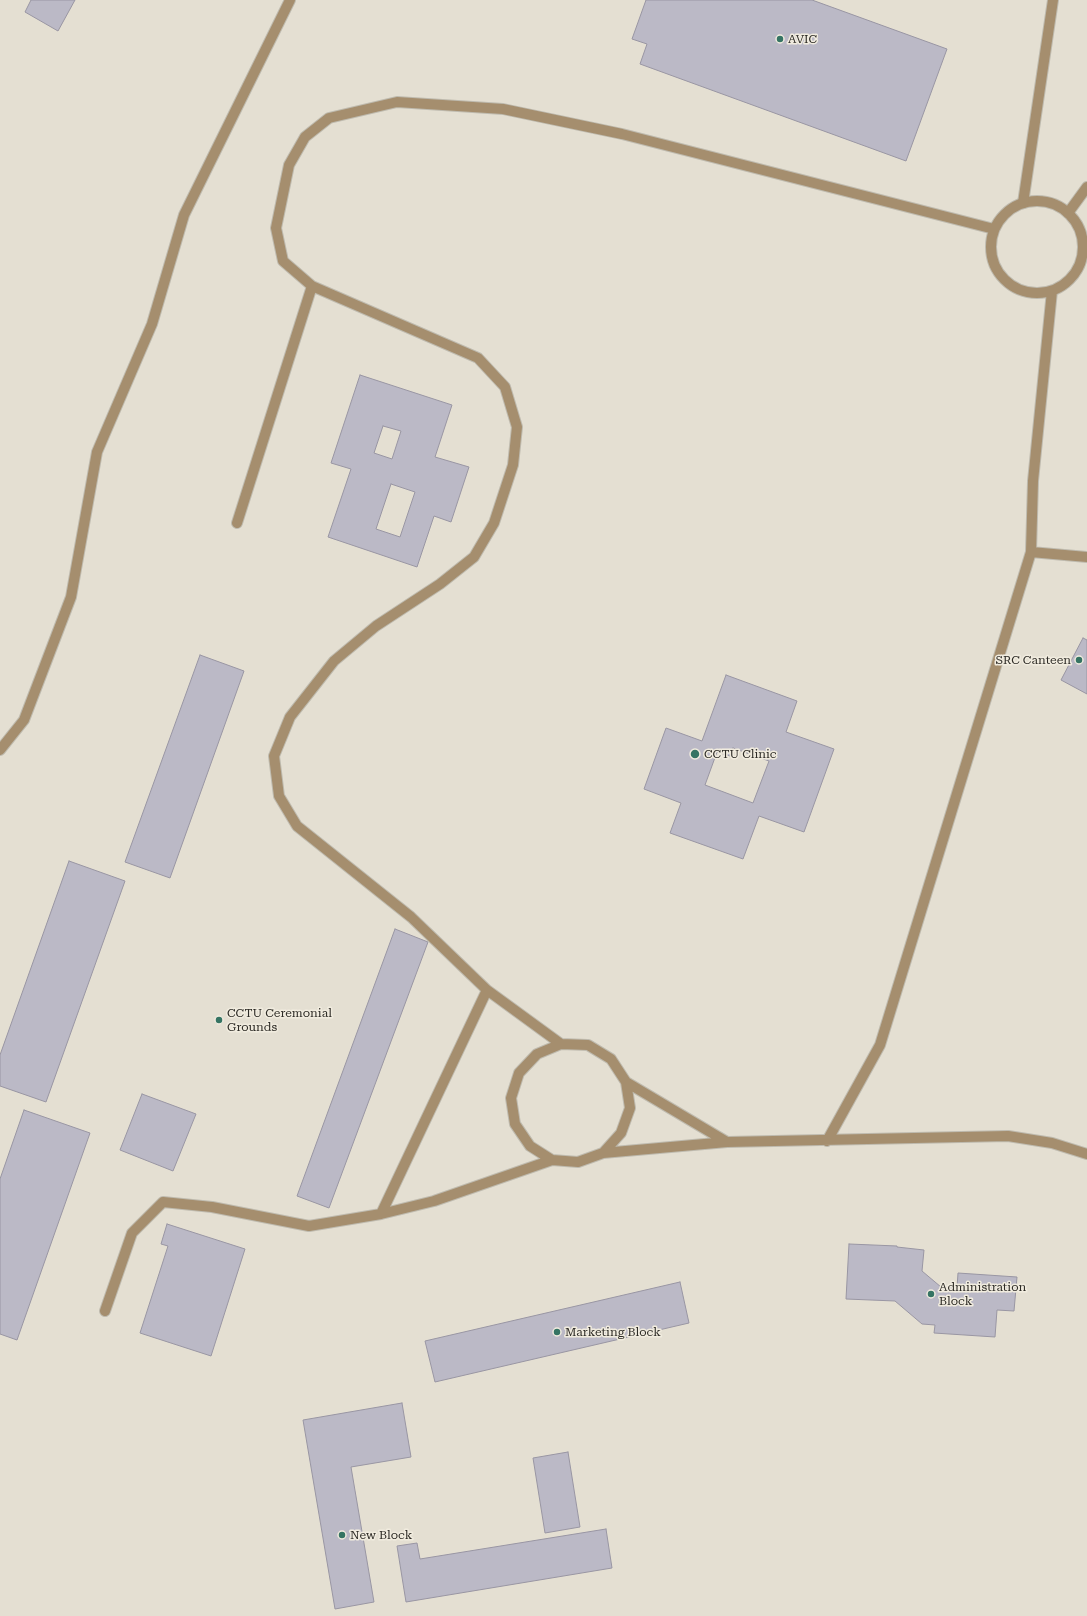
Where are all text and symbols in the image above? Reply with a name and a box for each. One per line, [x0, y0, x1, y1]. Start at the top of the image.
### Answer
place label: AVIC [788, 32, 817, 46]
marker: AVIC [775, 34, 785, 44]
place label: SRC Canteen [995, 653, 1071, 667]
marker: SRC Canteen [1074, 655, 1084, 665]
place label: CCTU Clinic [704, 747, 777, 761]
marker: CCTU Clinic [689, 748, 701, 760]
place label: CCTU Ceremonial Grounds [227, 1006, 332, 1034]
marker: CCTU Ceremonial Grounds [214, 1015, 224, 1025]
place label: Administration Block [939, 1280, 1026, 1308]
marker: Administration Block [926, 1289, 936, 1299]
place label: Marketing Block [565, 1325, 661, 1339]
marker: Marketing Block [552, 1327, 562, 1337]
place label: New Block [350, 1528, 412, 1542]
marker: New Block [337, 1530, 347, 1540]

